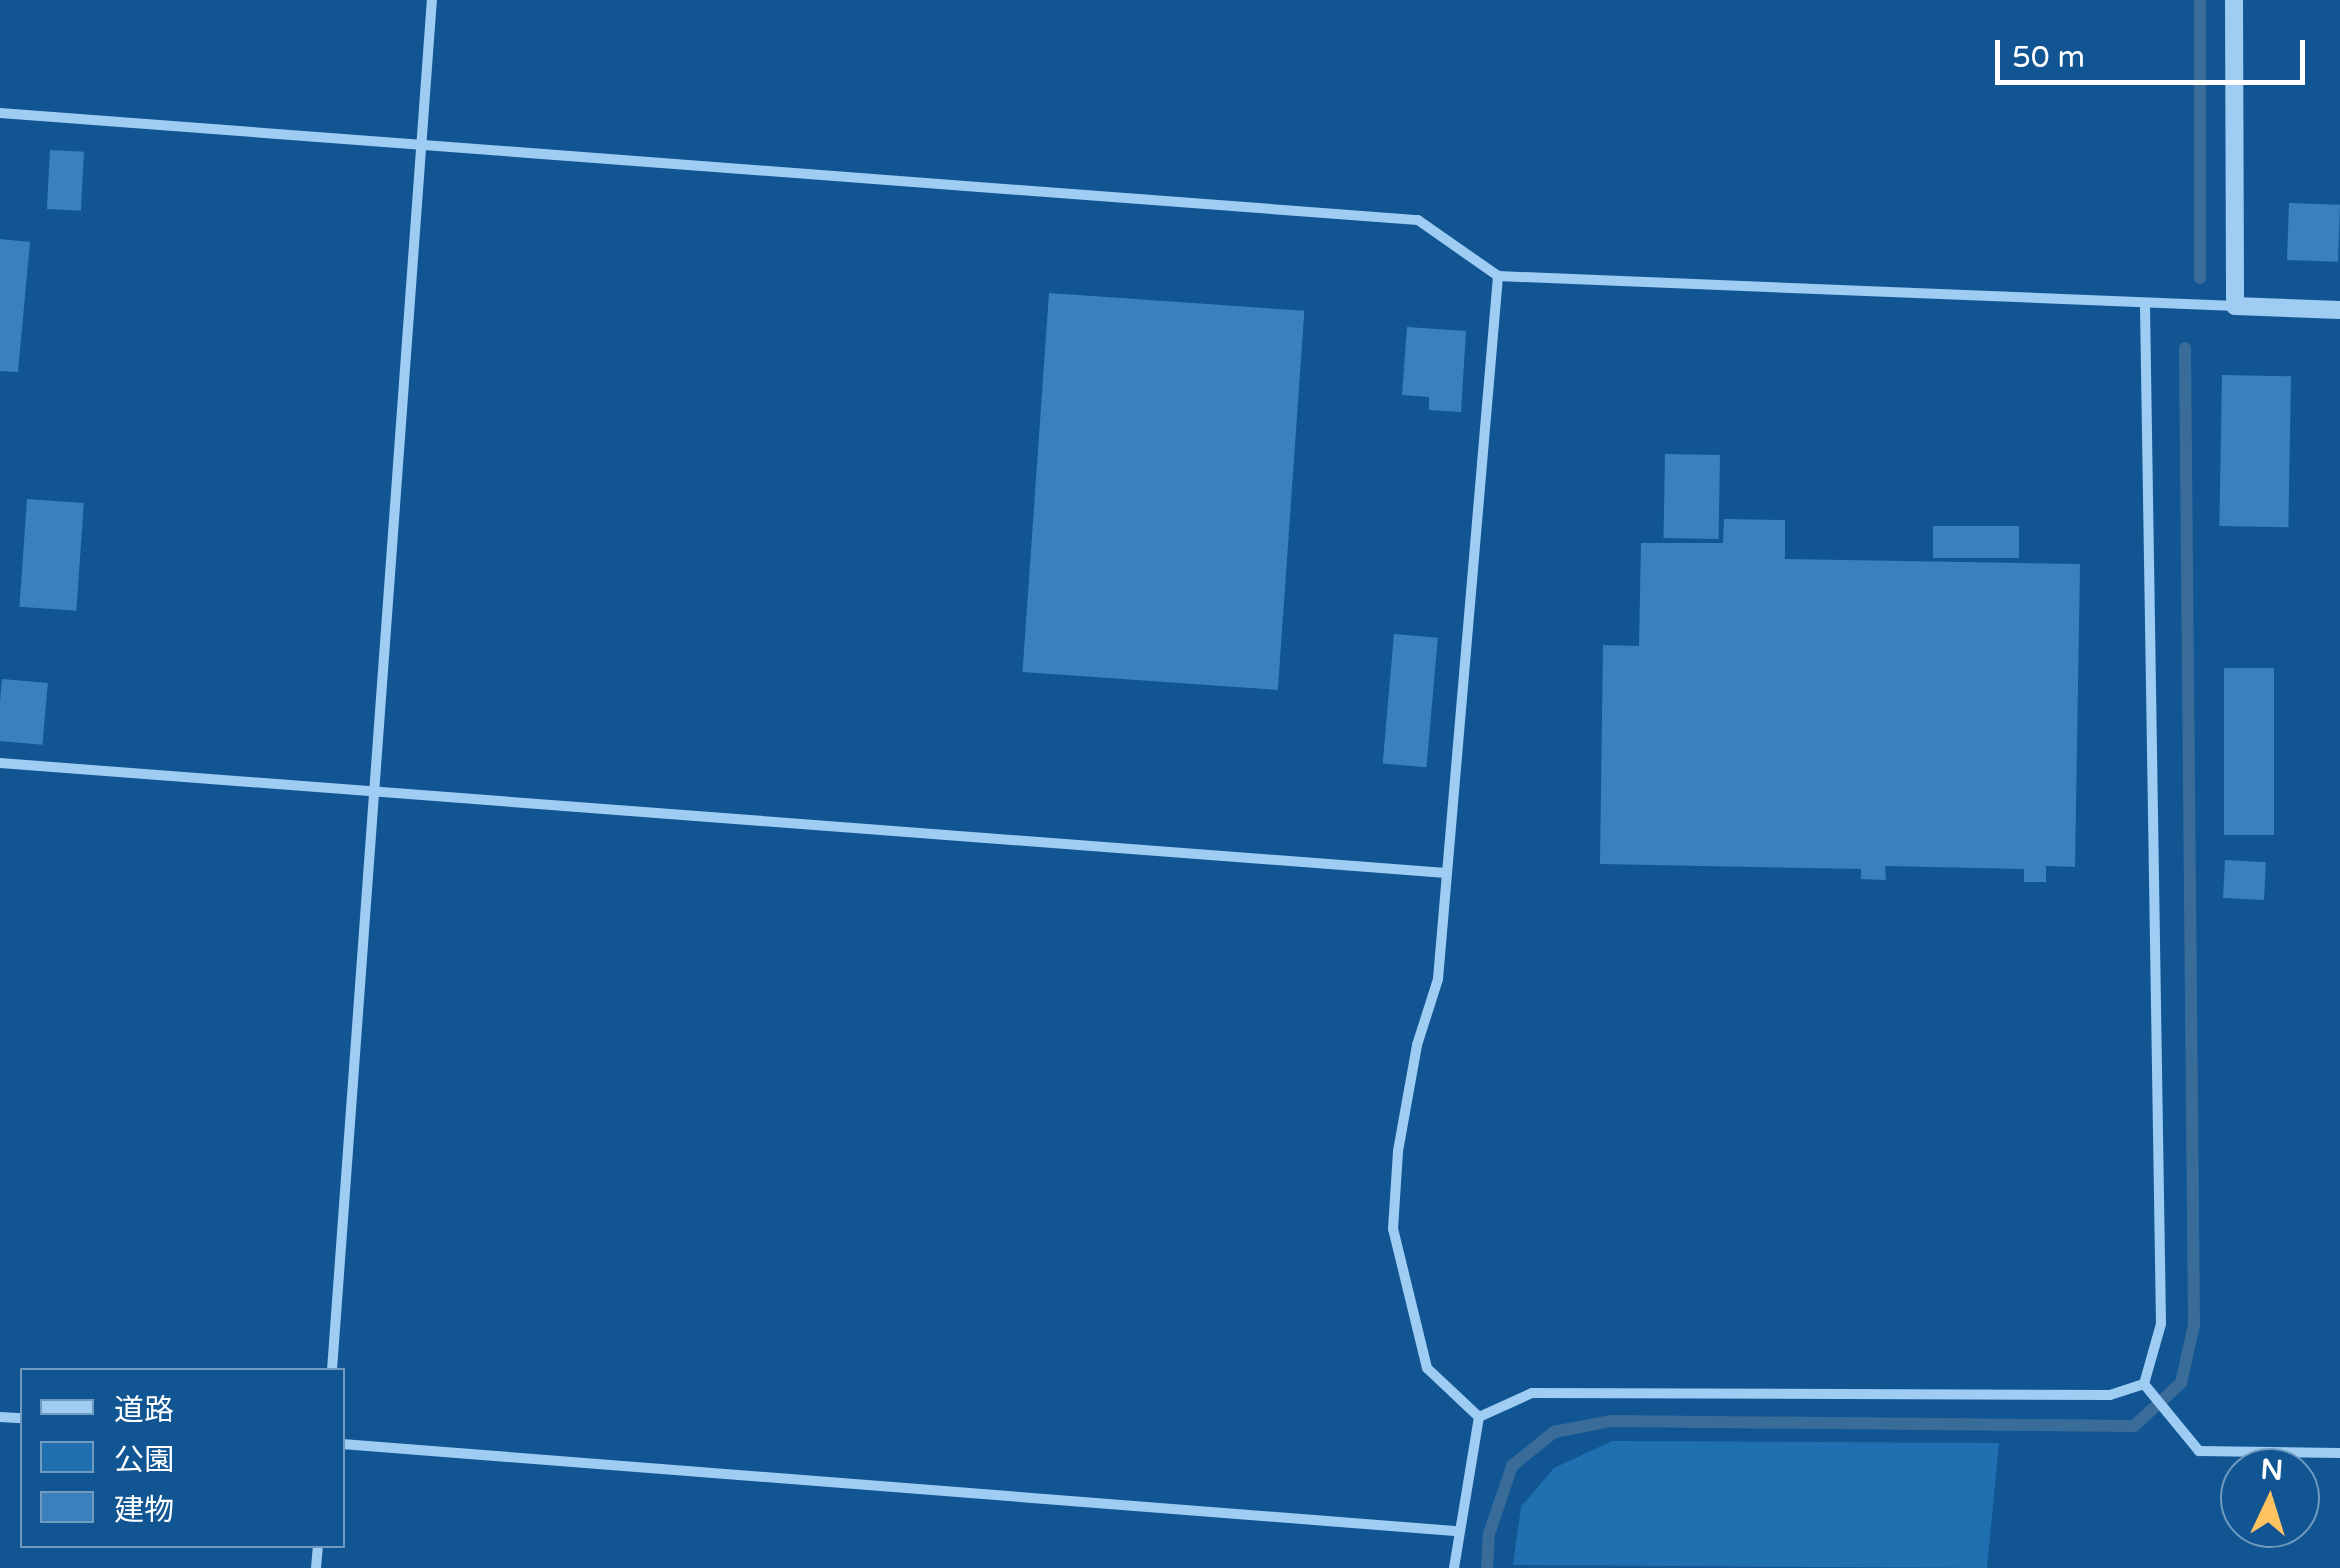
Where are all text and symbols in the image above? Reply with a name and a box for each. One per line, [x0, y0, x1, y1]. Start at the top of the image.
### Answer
scale bar [2000, 20, 2310, 82]
text: 50 m [2012, 39, 2085, 76]
legend [20, 1368, 345, 1548]
text: 道路 [114, 1392, 174, 1429]
text: 公園 [114, 1442, 174, 1479]
north arrow [2220, 1448, 2320, 1548]
text: N [2260, 1452, 2284, 1488]
text: 建物 [114, 1492, 174, 1529]

